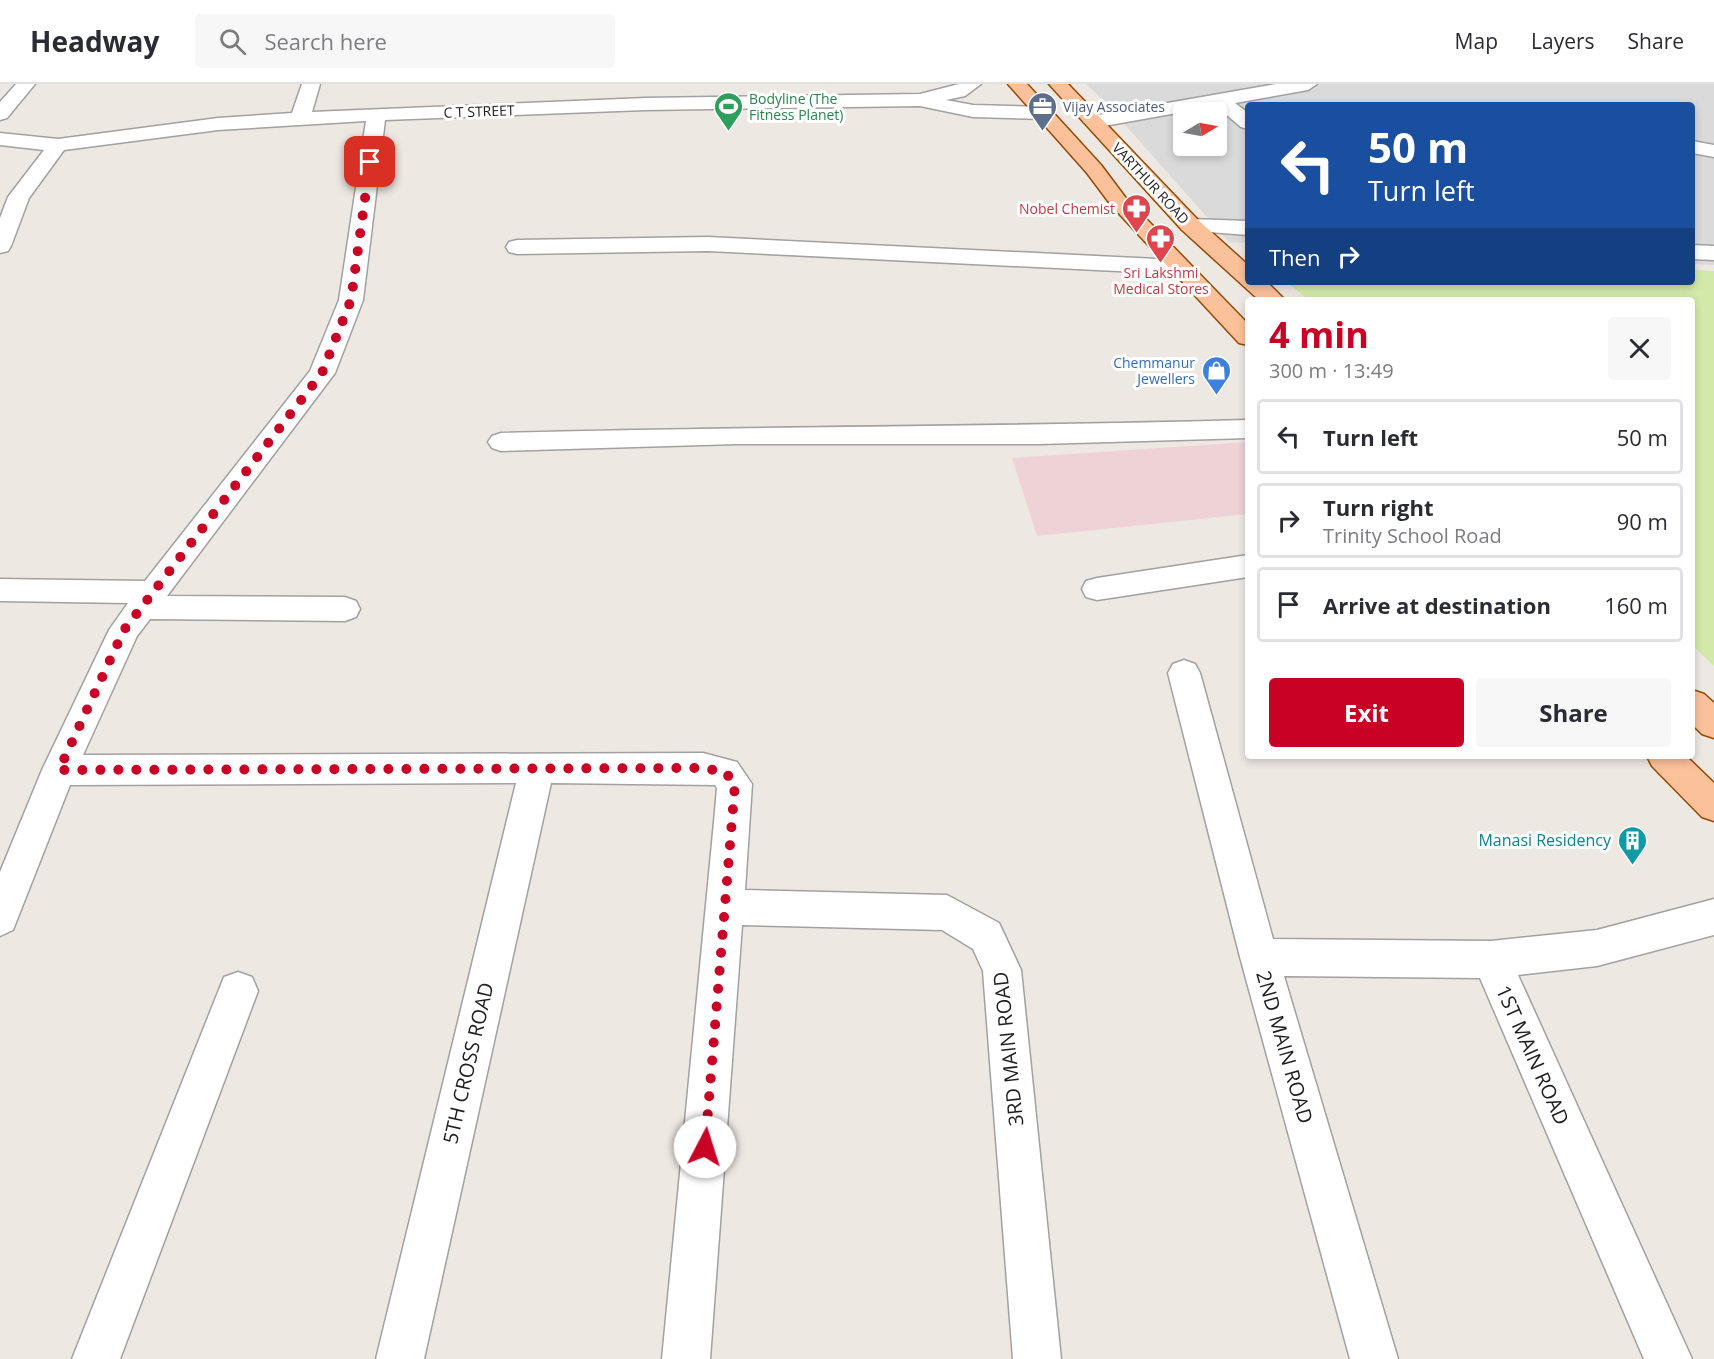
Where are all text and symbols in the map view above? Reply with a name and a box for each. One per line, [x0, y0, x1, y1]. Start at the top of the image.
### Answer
search box [195, 14, 615, 68]
text: Headway [30, 22, 159, 60]
icon: search [216, 25, 249, 58]
text: Search here [264, 26, 387, 56]
text: Map [1455, 27, 1498, 55]
text: Layers [1531, 27, 1595, 55]
text: Share [1628, 27, 1684, 55]
place label: Bodyline (The Fitness Planet) [749, 89, 843, 124]
sports icon: Bodyline (The Fitness Planet) [712, 90, 744, 132]
office icon: Vijay Associates [1026, 90, 1058, 132]
place label: Vijay Associates [1063, 97, 1165, 116]
street label: C T STREET [443, 100, 515, 122]
north arrow [1173, 102, 1227, 156]
map controls [1173, 102, 1227, 156]
text: 50 m [1368, 118, 1468, 175]
icon: left [1269, 126, 1347, 204]
pin [344, 136, 395, 187]
street label: VARTHUR ROAD [1108, 138, 1194, 228]
icon: arrive [353, 145, 386, 178]
text: Turn left [1368, 172, 1475, 209]
pharmacy icon: Nobel Chemist [1120, 192, 1152, 234]
place label: Nobel Chemist [1019, 199, 1115, 218]
pharmacy icon: Sri Lakshmi Medical Stores [1145, 222, 1177, 264]
icon: right [1332, 240, 1365, 273]
text: Then [1269, 242, 1320, 272]
place label: Sri Lakshmi Medical Stores [1113, 263, 1209, 298]
text: 4 min [1269, 310, 1369, 359]
button: close [1608, 317, 1671, 380]
place label: Chemmanur Jewellers [1113, 353, 1195, 388]
shop icon: Chemmanur Jewellers [1200, 354, 1232, 396]
text: 300 m · 13:49 [1269, 357, 1394, 384]
icon: left [1272, 420, 1305, 453]
text: Turn left [1323, 422, 1418, 452]
text: 50 m [1617, 422, 1668, 452]
text: Turn right [1323, 492, 1434, 522]
icon: right [1272, 504, 1305, 537]
text: 90 m [1617, 506, 1668, 536]
text: Trinity School Road [1323, 522, 1502, 549]
icon: arrive [1272, 588, 1305, 621]
text: Arrive at destination [1323, 590, 1551, 620]
text: 160 m [1604, 590, 1668, 620]
button: Exit [1269, 678, 1464, 747]
button: Share [1476, 678, 1671, 747]
building icon: Manasi Residency [1616, 824, 1648, 866]
place label: Manasi Residency [1478, 829, 1612, 851]
street label: 2ND MAIN ROAD [1250, 967, 1320, 1127]
street label: 3RD MAIN ROAD [986, 970, 1030, 1128]
street label: 5TH CROSS ROAD [436, 980, 500, 1146]
street label: 1ST MAIN ROAD [1490, 981, 1576, 1129]
position arrow [673, 1115, 737, 1179]

